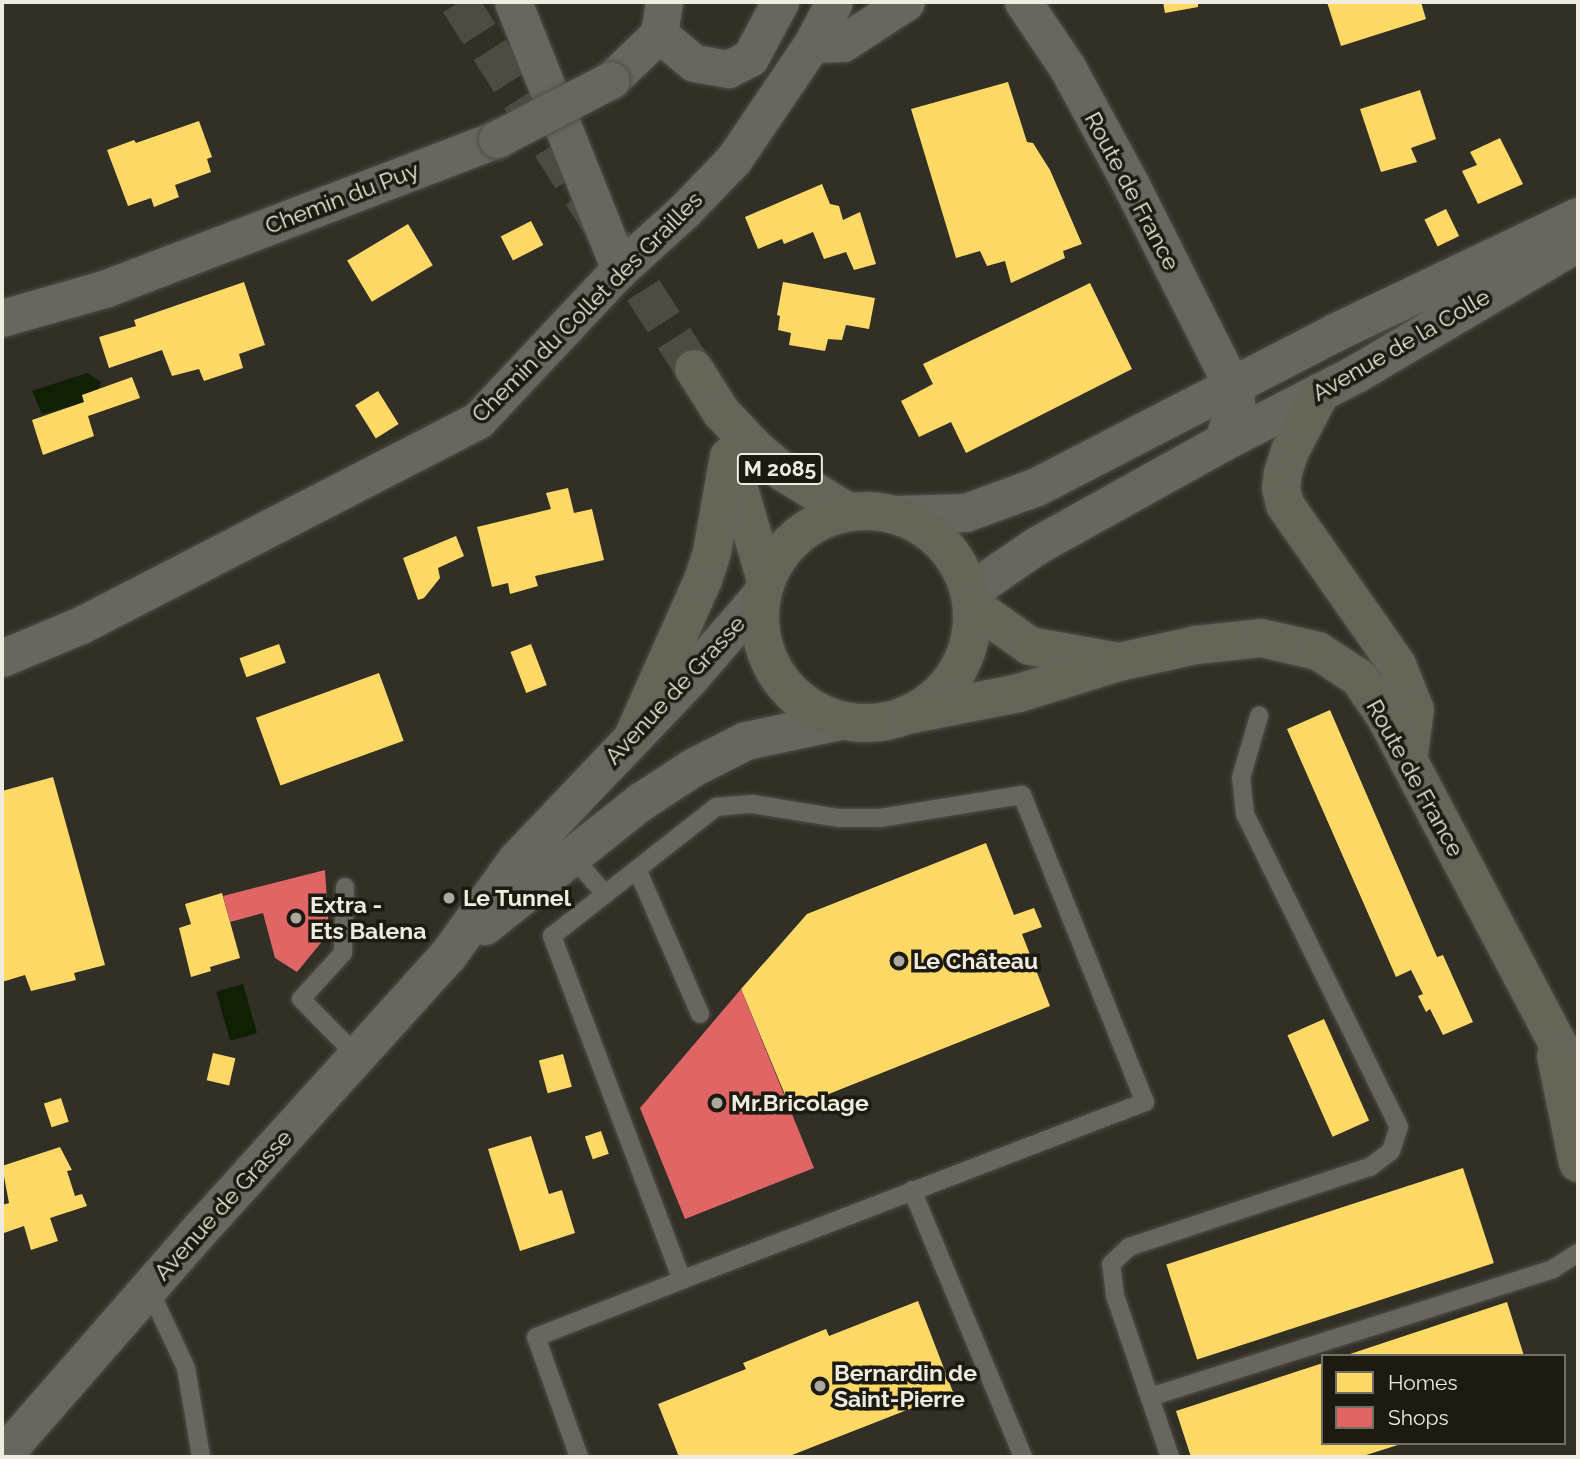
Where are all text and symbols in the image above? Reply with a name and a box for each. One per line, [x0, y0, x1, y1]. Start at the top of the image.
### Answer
street label: Route de France [1079, 107, 1185, 275]
street label: Chemin du Puy [261, 156, 423, 240]
street label: Chemin du Collet des Grailles [466, 186, 708, 428]
street label: Avenue de la Colle [1307, 283, 1495, 407]
road number: M 2085 [736, 452, 824, 486]
street label: Avenue de Grasse [599, 610, 751, 770]
street label: Route de France [1360, 695, 1470, 861]
place label: Le Tunnel [463, 884, 572, 912]
marker: Le Tunnel [441, 890, 457, 906]
place label: Extra - Ets Balena [310, 891, 426, 945]
marker: Extra - Ets Balena [288, 910, 304, 926]
place label: Le Château [913, 947, 1038, 975]
marker: Le Château [891, 953, 907, 969]
place label: Mr.Bricolage [731, 1089, 869, 1117]
marker: Mr.Bricolage [709, 1095, 725, 1111]
street label: Avenue de Grasse [148, 1124, 298, 1286]
legend [1321, 1354, 1566, 1445]
place label: Bernardin de Saint-Pierre [834, 1359, 977, 1413]
text: Homes [1388, 1370, 1458, 1395]
marker: Bernardin de Saint-Pierre [812, 1378, 828, 1394]
text: Shops [1388, 1405, 1449, 1430]

